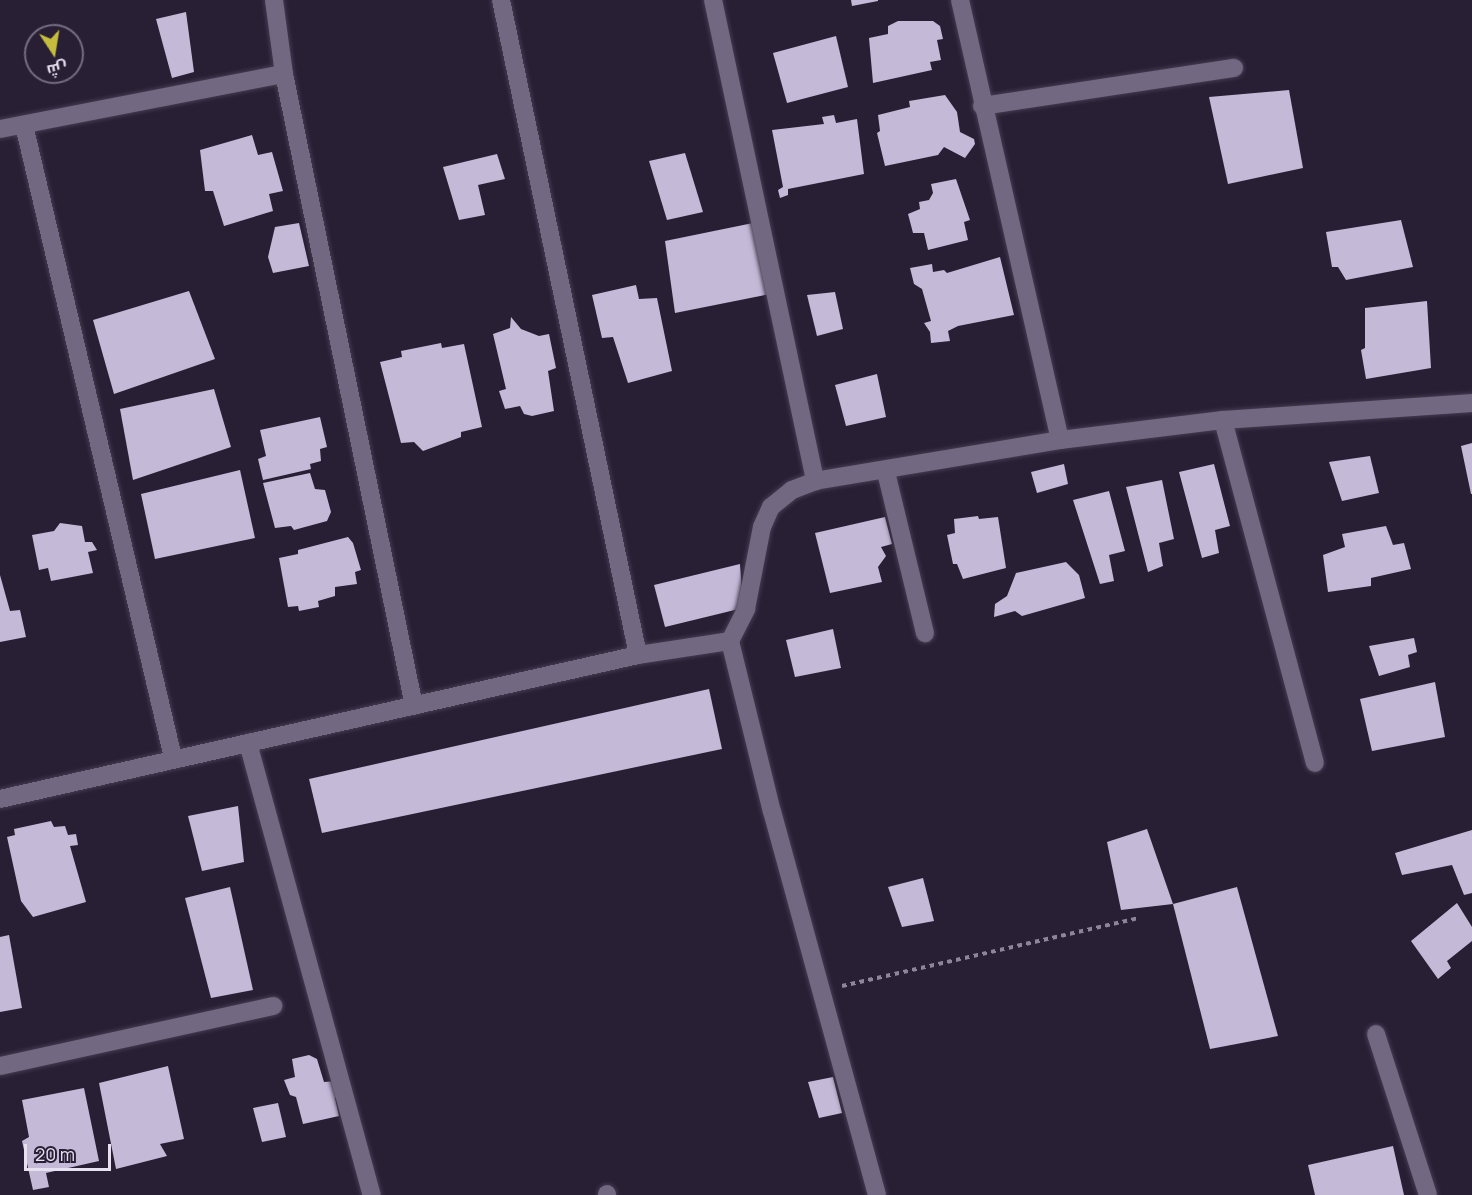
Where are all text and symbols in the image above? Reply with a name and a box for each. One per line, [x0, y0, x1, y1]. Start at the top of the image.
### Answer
north arrow [24, 24, 84, 84]
text: ش [45, 57, 70, 83]
scale bar [27, 1132, 114, 1170]
text: 20 m [35, 1142, 75, 1166]

